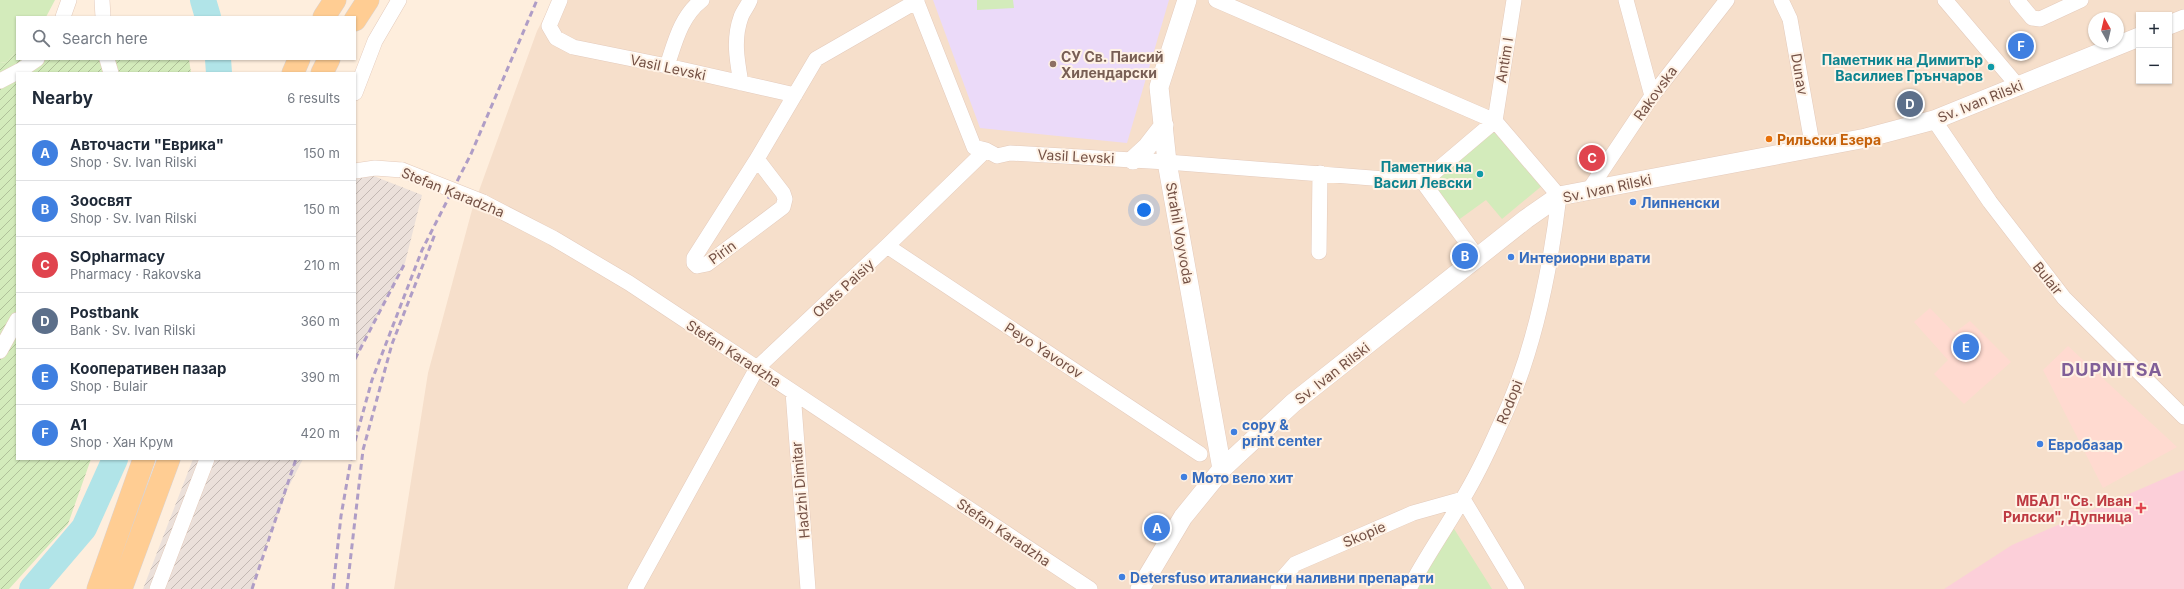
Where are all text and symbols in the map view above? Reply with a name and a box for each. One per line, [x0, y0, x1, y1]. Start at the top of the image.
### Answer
north arrow [2088, 12, 2124, 48]
map controls [2136, 12, 2172, 84]
button: + [2136, 12, 2172, 48]
search box [16, 16, 356, 60]
icon: search [30, 27, 52, 49]
text: Search here [62, 29, 148, 48]
pin: F [2008, 31, 2034, 61]
street label: Antim I [1492, 36, 1516, 84]
place label: СУ Св. Паисий Хилендарски [1061, 48, 1163, 81]
button: − [2136, 48, 2172, 84]
street label: Vasil Levski [629, 51, 707, 83]
place label: Паметник на Димитър Василиев Грънчаров [1822, 51, 1983, 84]
street label: Dunav [1788, 52, 1812, 96]
marker: СУ Св. Паисий Хилендарски [1048, 59, 1058, 69]
street label: Rakovska [1630, 62, 1680, 124]
marker: Паметник на Димитър Василиев Грънчаров [1986, 62, 1996, 72]
street label: Sv. Ivan Rilski [1935, 76, 2025, 126]
text: Nearby [32, 88, 93, 108]
pin: D [1897, 89, 1923, 119]
text: 6 results [287, 90, 340, 106]
place label: Рильски Езера [1777, 131, 1881, 148]
marker: Рильски Езера [1764, 134, 1774, 144]
text: Авточасти "Еврика" [70, 135, 224, 154]
pin: C [1579, 143, 1605, 173]
text: A [40, 145, 50, 161]
text: 150 m [304, 145, 340, 161]
street label: Vasil Levski [1037, 145, 1115, 167]
text: Shop · Sv. Ivan Rilski [70, 154, 197, 170]
place label: Паметник на Васил Левски [1374, 158, 1472, 191]
street label: Stefan Karadzha [399, 164, 507, 220]
marker: Паметник на Васил Левски [1475, 169, 1485, 179]
street label: Sv. Ivan Rilski [1561, 170, 1653, 206]
street label: Strahil Voyvoda [1163, 181, 1197, 285]
text: Зоосвят [70, 191, 132, 210]
place label: Липненски [1641, 194, 1720, 211]
marker: Липненски [1628, 197, 1638, 207]
your location [1134, 200, 1154, 220]
text: B [41, 201, 49, 217]
text: 150 m [304, 201, 340, 217]
text: Shop · Sv. Ivan Rilski [70, 210, 197, 226]
street label: Pirin [705, 236, 739, 268]
pin: B [1452, 241, 1478, 271]
text: SOpharmacy [70, 247, 165, 266]
place label: Интериорни врати [1519, 249, 1650, 266]
marker: Интериорни врати [1506, 252, 1516, 262]
street label: Otets Paisiy [809, 255, 877, 321]
text: C [40, 257, 50, 273]
text: 210 m [304, 257, 340, 273]
street label: Bulair [2030, 258, 2066, 298]
text: Pharmacy · Rakovska [70, 266, 201, 282]
text: Postbank [70, 303, 139, 322]
text: D [40, 313, 50, 329]
text: 360 m [301, 313, 340, 329]
street label: Stefan Karadzha [683, 316, 785, 390]
street label: Peyo Yavorov [1002, 318, 1086, 382]
text: Bank · Sv. Ivan Rilski [70, 322, 195, 338]
pin: E [1953, 332, 1979, 362]
street label: Sv. Ivan Rilski [1291, 339, 1373, 407]
text: Кооперативен пазар [70, 359, 226, 378]
district label: DUPNITSA [2061, 359, 2163, 380]
text: E [41, 369, 49, 385]
text: 390 m [301, 369, 340, 385]
street label: Rodopi [1492, 377, 1526, 427]
text: Shop · Bulair [70, 378, 148, 394]
text: A1 [70, 415, 87, 434]
place label: copy & print center [1242, 416, 1322, 449]
text: F [41, 425, 49, 441]
text: 420 m [300, 425, 340, 441]
marker: copy & print center [1229, 427, 1239, 437]
text: Shop · Хан Крум [70, 434, 173, 450]
place label: Евробазар [2048, 436, 2123, 453]
marker: Евробазар [2035, 439, 2045, 449]
street label: Hadzhi Dimitar [787, 441, 813, 539]
place label: Мото вело хит [1192, 469, 1293, 486]
marker: Мото вело хит [1179, 472, 1189, 482]
place label: МБАЛ "Св. Иван Рилски", Дупница [2003, 492, 2132, 525]
street label: Stefan Karadzha [954, 494, 1054, 570]
marker: МБАЛ "Св. Иван Рилски", Дупница [2135, 502, 2147, 514]
pin: A [1144, 513, 1170, 543]
street label: Skopie [1340, 517, 1388, 551]
place label: Detersfuso италиански наливни препарати [1130, 569, 1434, 586]
marker: Detersfuso италиански наливни препарати [1117, 572, 1127, 582]

